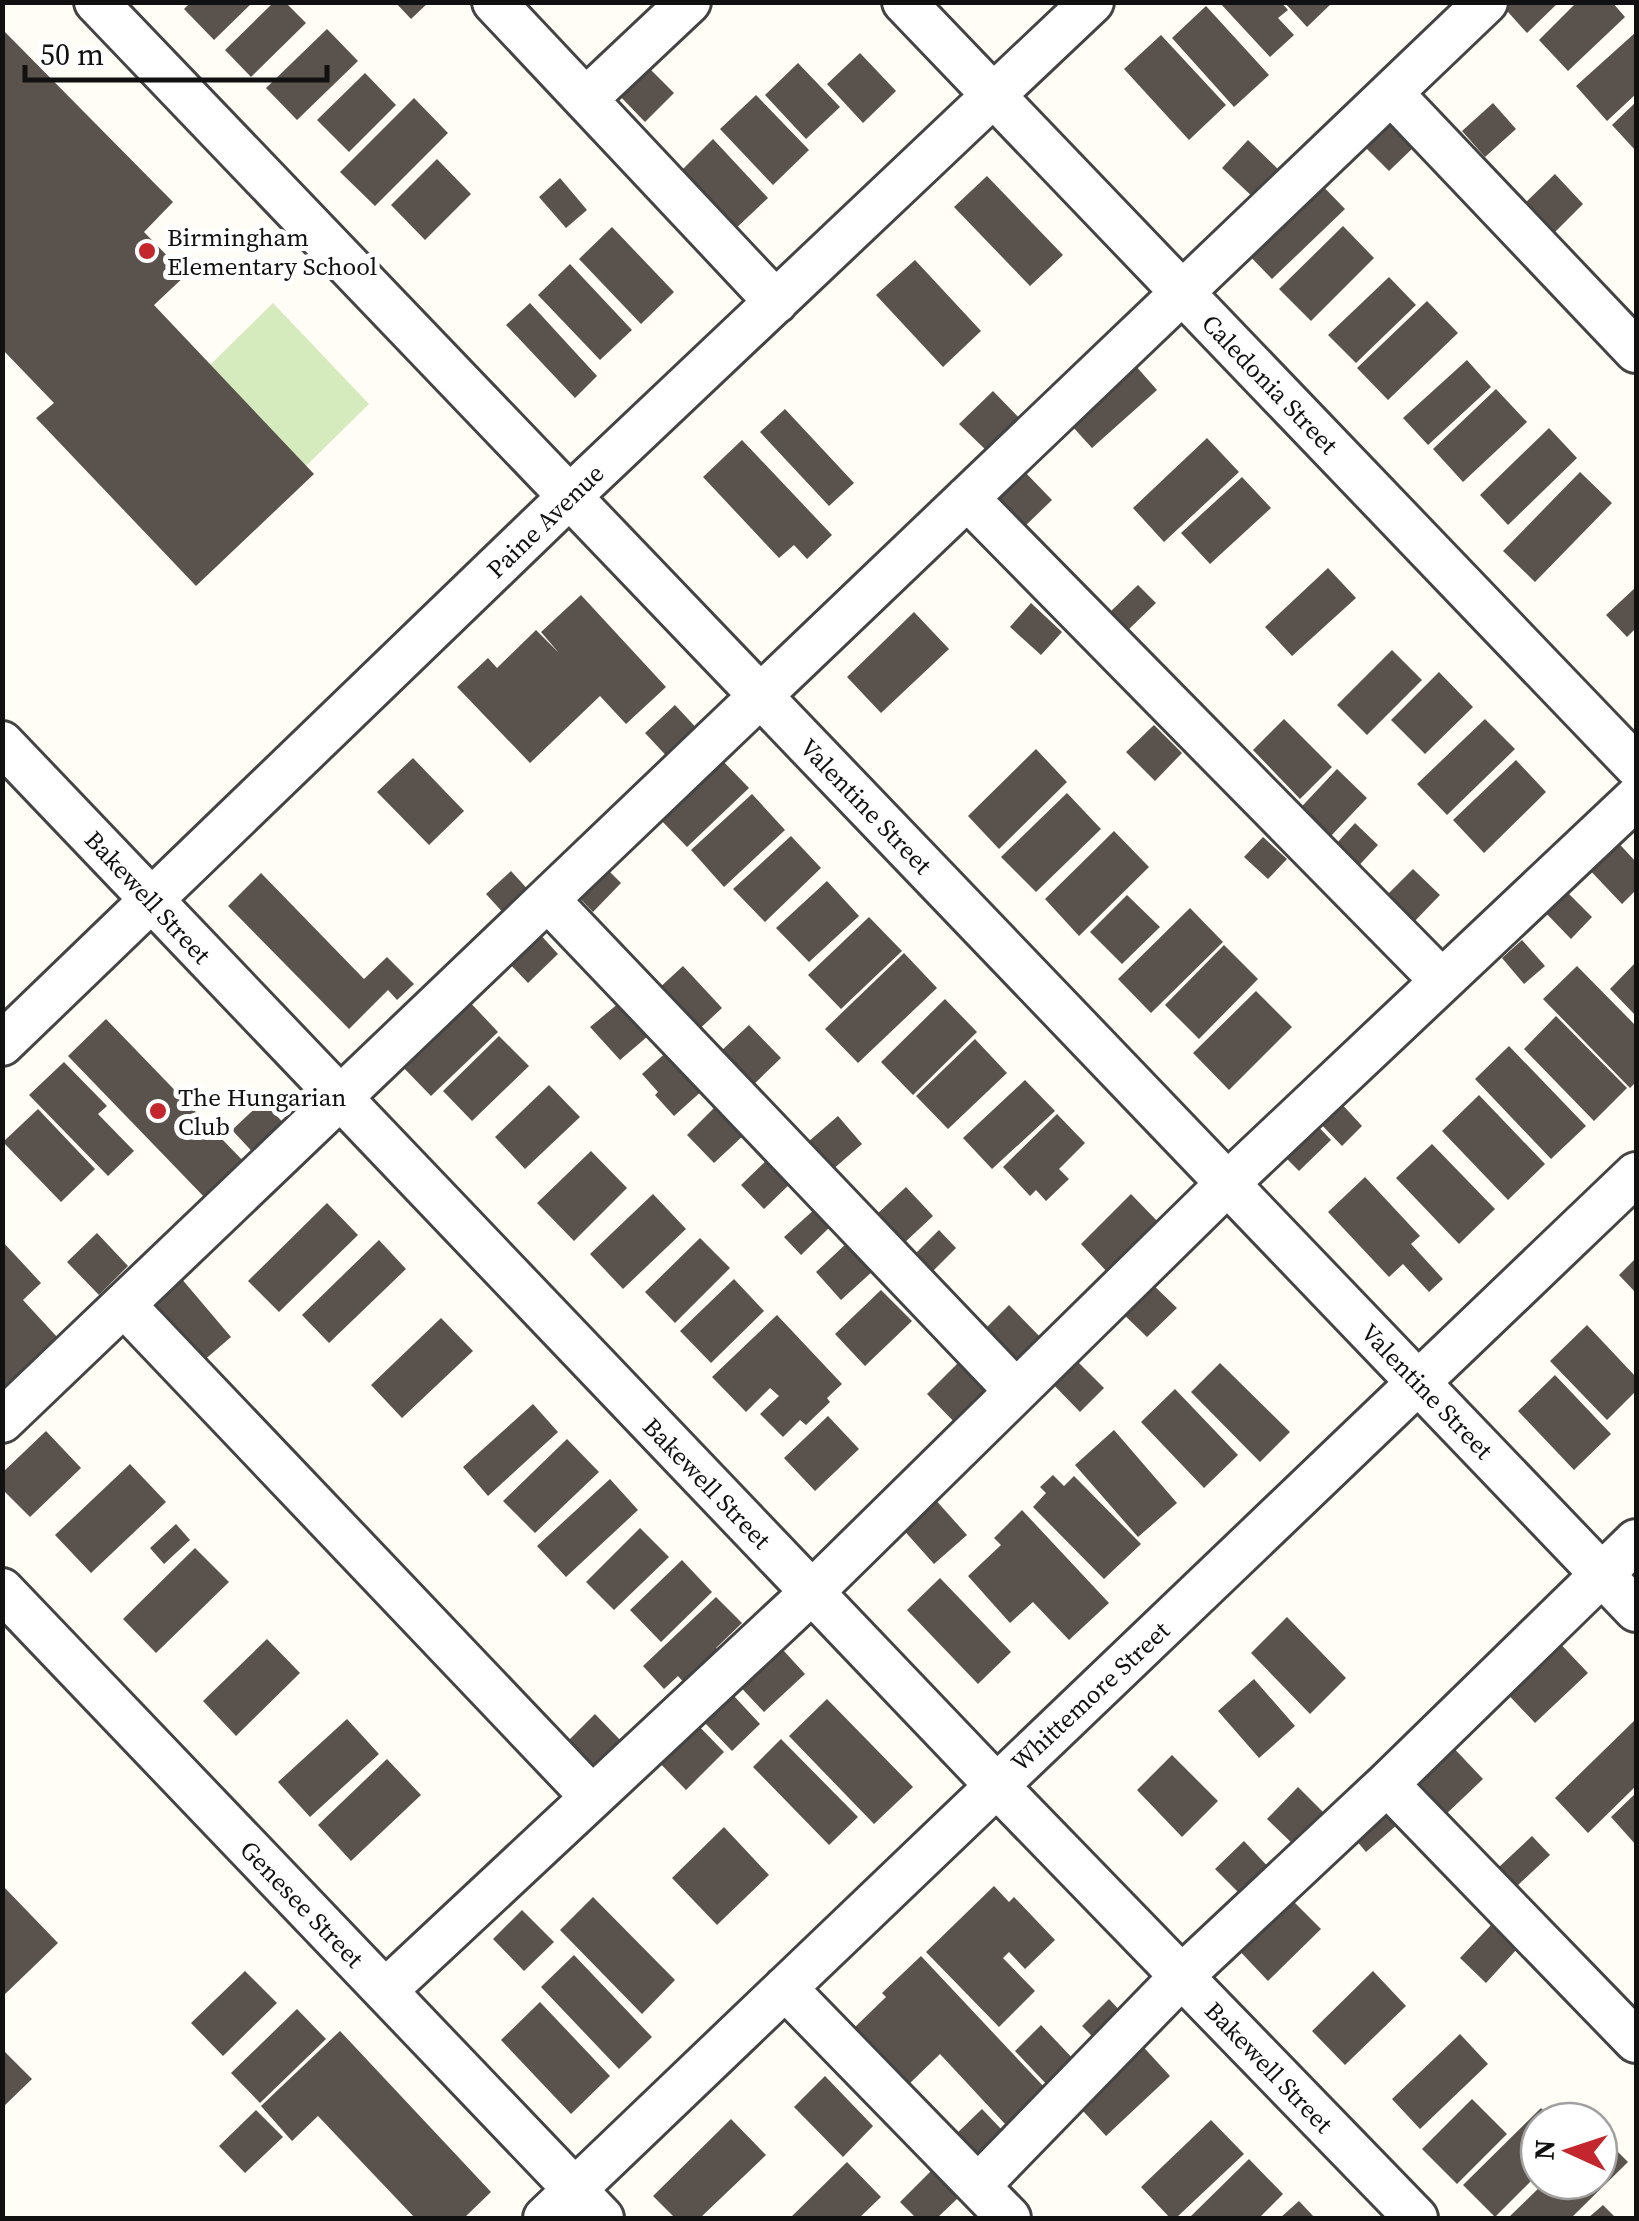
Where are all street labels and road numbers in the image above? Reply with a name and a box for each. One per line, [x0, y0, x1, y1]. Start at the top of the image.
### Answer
street label: Caledonia Street [1194, 307, 1346, 462]
street label: Paine Avenue [479, 456, 611, 586]
street label: Valentine Street [792, 731, 940, 882]
street label: Bakewell Street [77, 823, 219, 972]
street label: Valentine Street [1353, 1316, 1501, 1467]
street label: Bakewell Street [636, 1410, 779, 1557]
street label: Whittemore Street [1003, 1613, 1177, 1779]
street label: Genesee Street [233, 1833, 372, 1976]
street label: Bakewell Street [1198, 1994, 1341, 2141]

